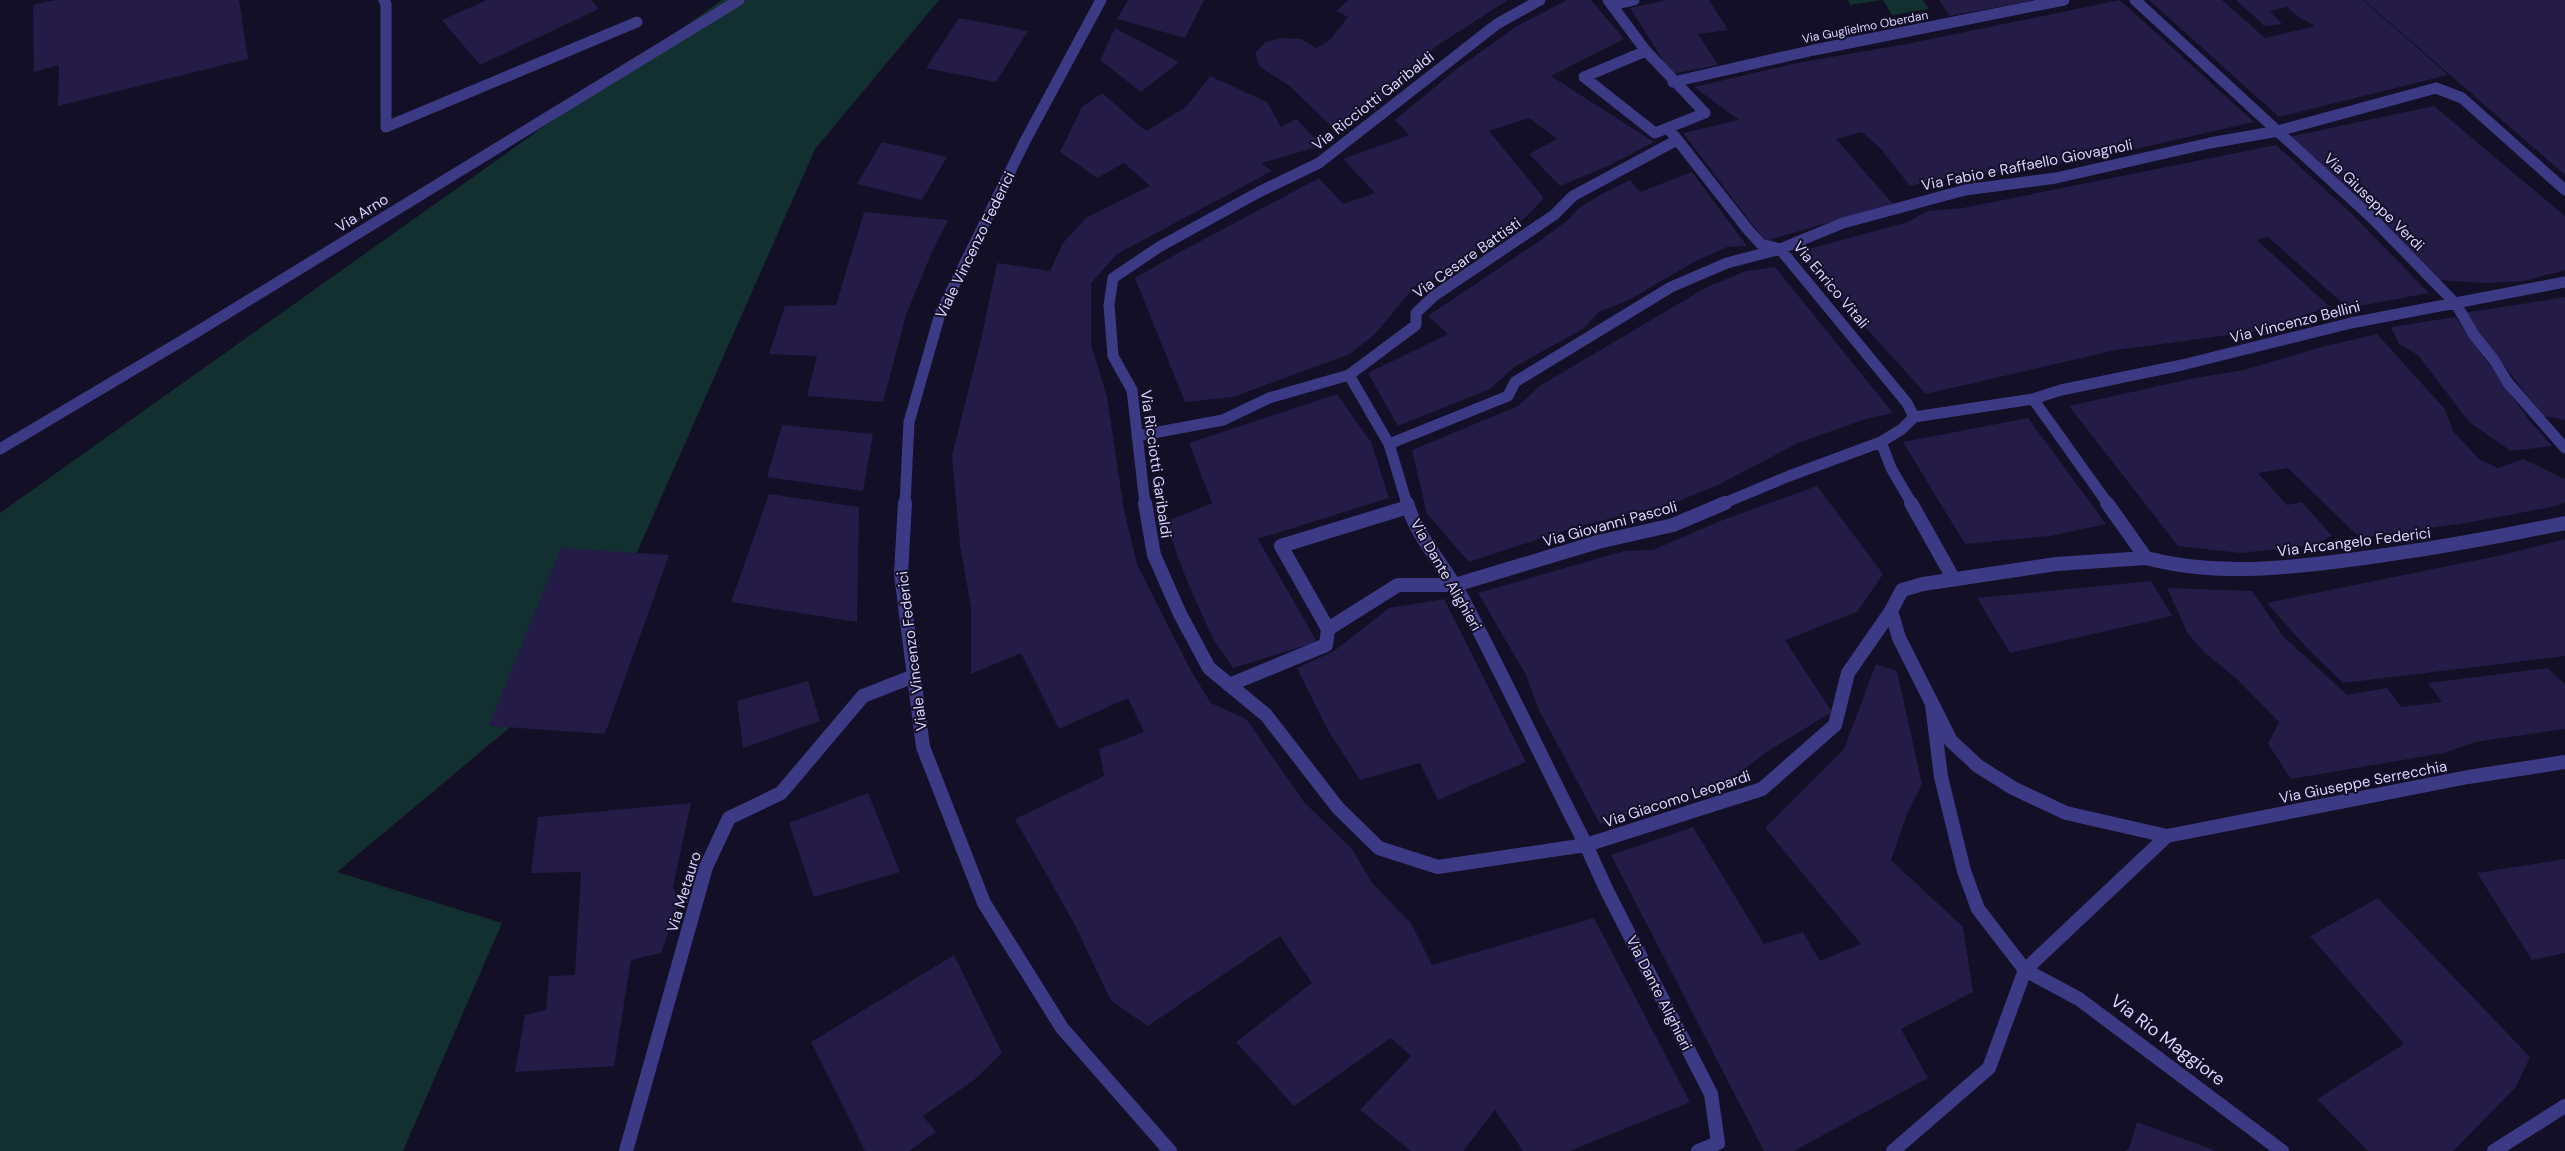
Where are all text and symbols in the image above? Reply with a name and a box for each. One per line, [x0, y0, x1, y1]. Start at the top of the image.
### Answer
street label: Via Guglielmo Oberdan [1801, 7, 1930, 47]
street label: Via Ricciotti Garibaldi [1308, 47, 1438, 155]
street label: Via Fabio e Raffaello Giovagnoli [1920, 135, 2134, 195]
street label: Via Giuseppe Verdi [2319, 149, 2429, 255]
street label: Viale Vincenzo Federici [931, 168, 1019, 322]
street label: Via Arno [332, 189, 392, 237]
street label: Via Cesare Battisti [1409, 213, 1525, 303]
street label: Via Enrico Vitali [1789, 237, 1873, 333]
street label: Via Vincenzo Bellini [2228, 296, 2362, 348]
street label: Via Ricciotti Garibaldi [1136, 389, 1176, 539]
street label: Via Giovanni Pascoli [1541, 496, 1679, 552]
street label: Via Dante Alighieri [1406, 515, 1486, 635]
street label: Via Arcangelo Federici [2276, 523, 2432, 561]
street label: Viale Vincenzo Federici [892, 570, 932, 732]
street label: Via Giuseppe Serrecchia [2277, 756, 2449, 808]
street label: Via Giacomo Leopardi [1601, 766, 1753, 832]
street label: Via Metauro [662, 849, 706, 935]
street label: Via Dante Alighieri [1621, 932, 1697, 1054]
street label: Via Rio Maggiore [2106, 989, 2230, 1091]

